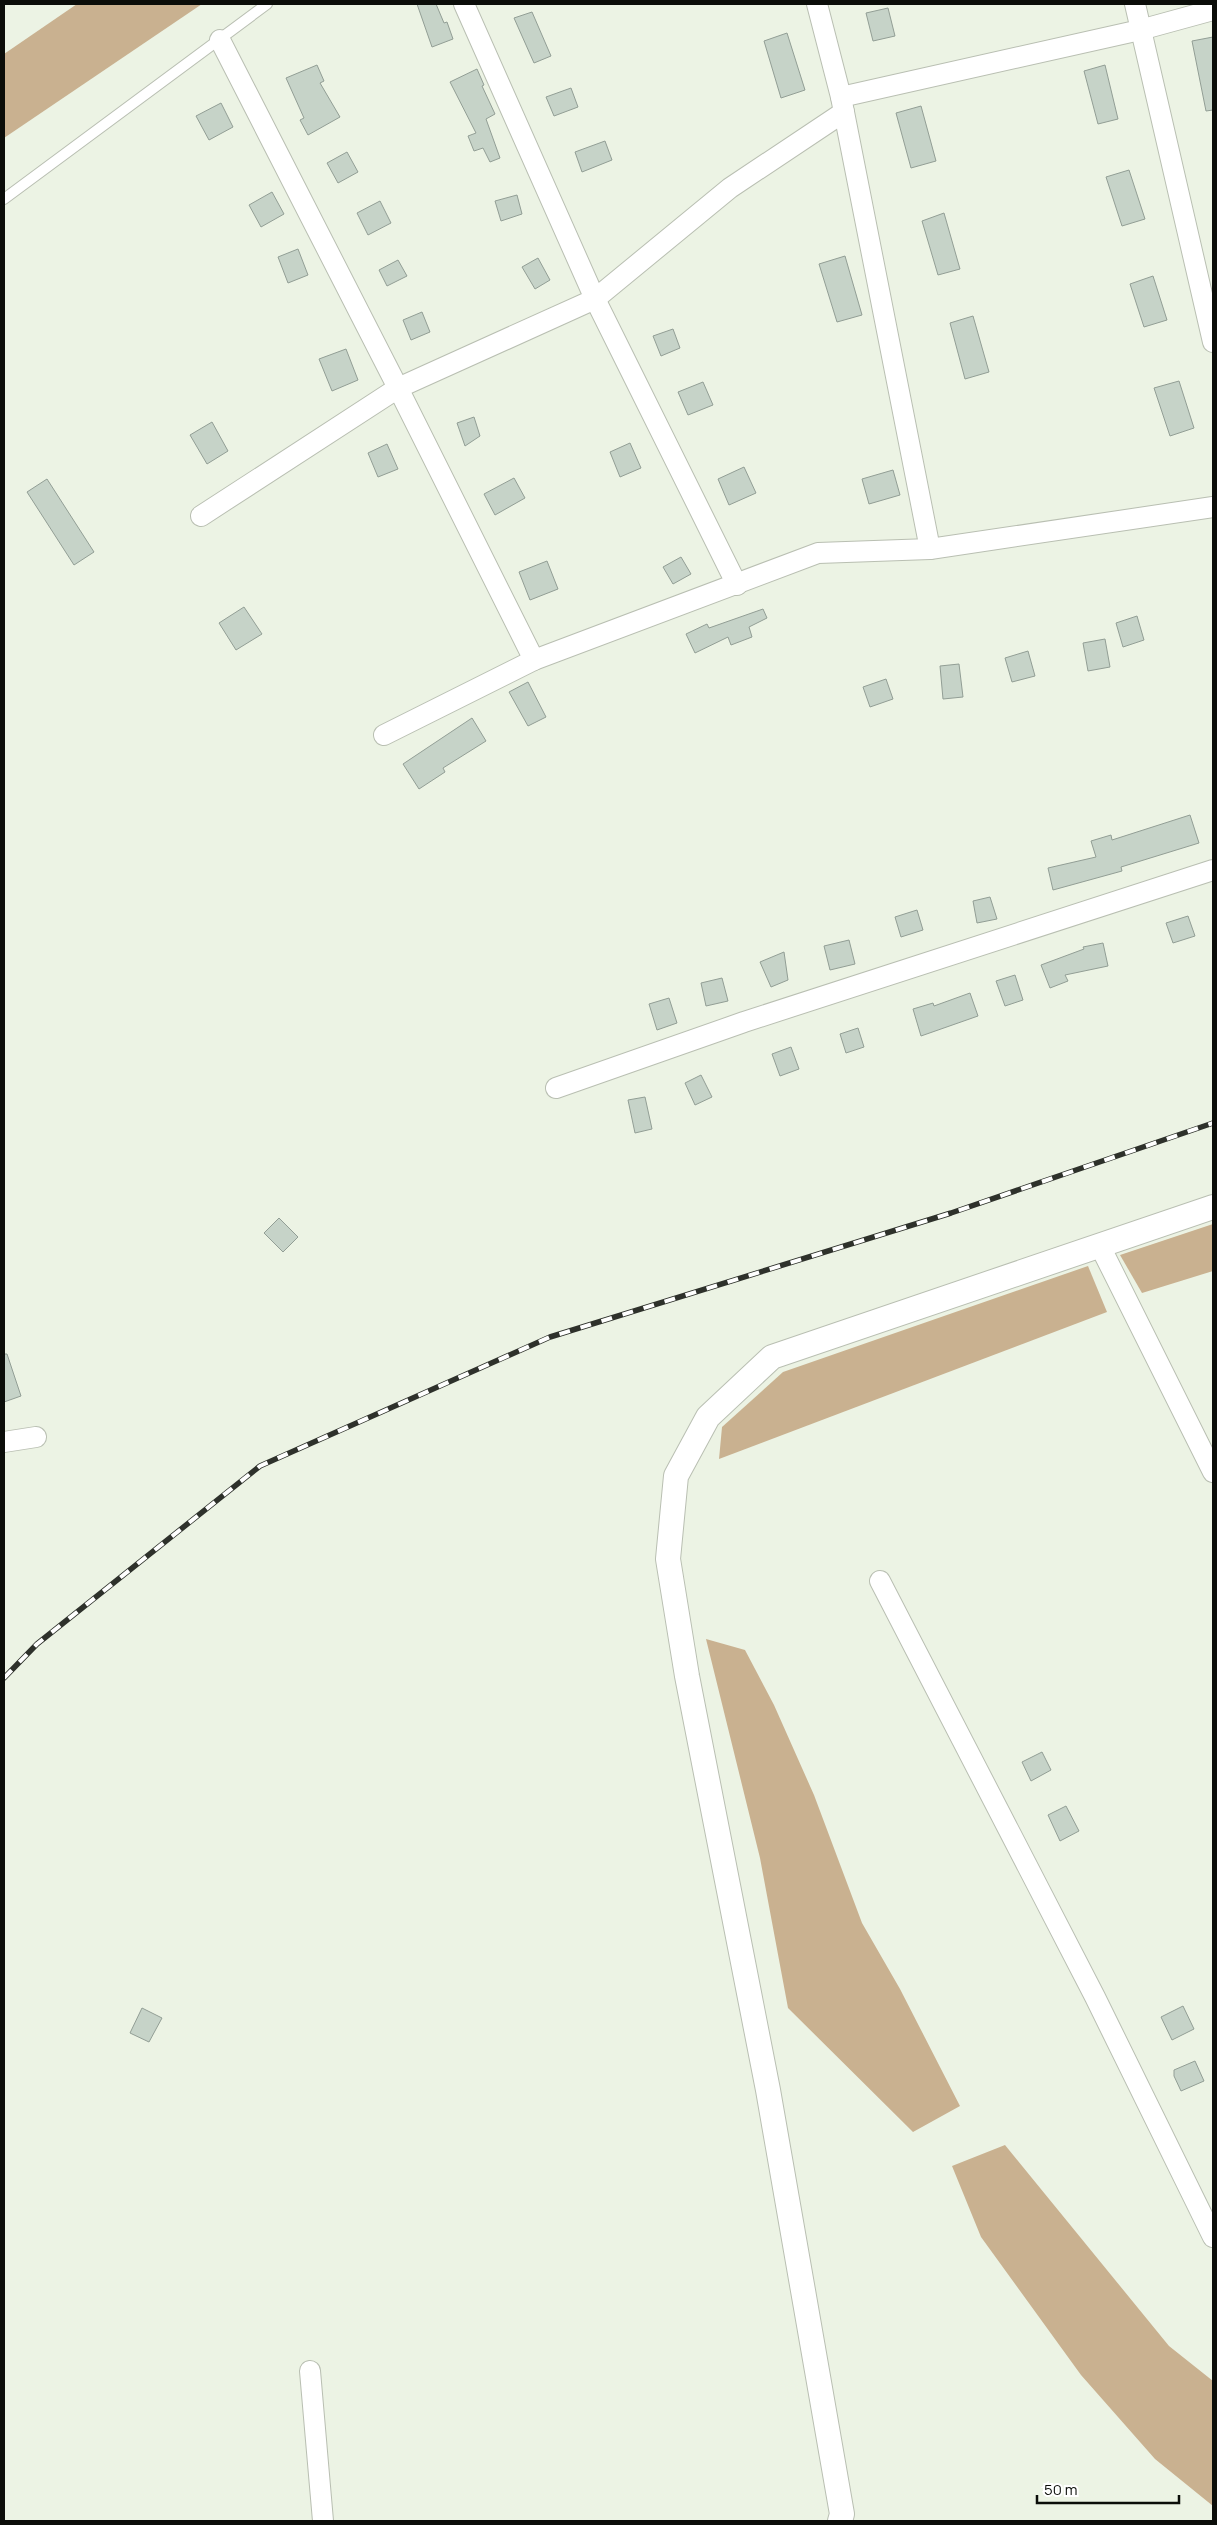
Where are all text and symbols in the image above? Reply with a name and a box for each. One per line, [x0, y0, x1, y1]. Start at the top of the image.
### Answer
scale bar [1037, 2472, 1180, 2504]
text: 50 m [1044, 2479, 1078, 2500]

